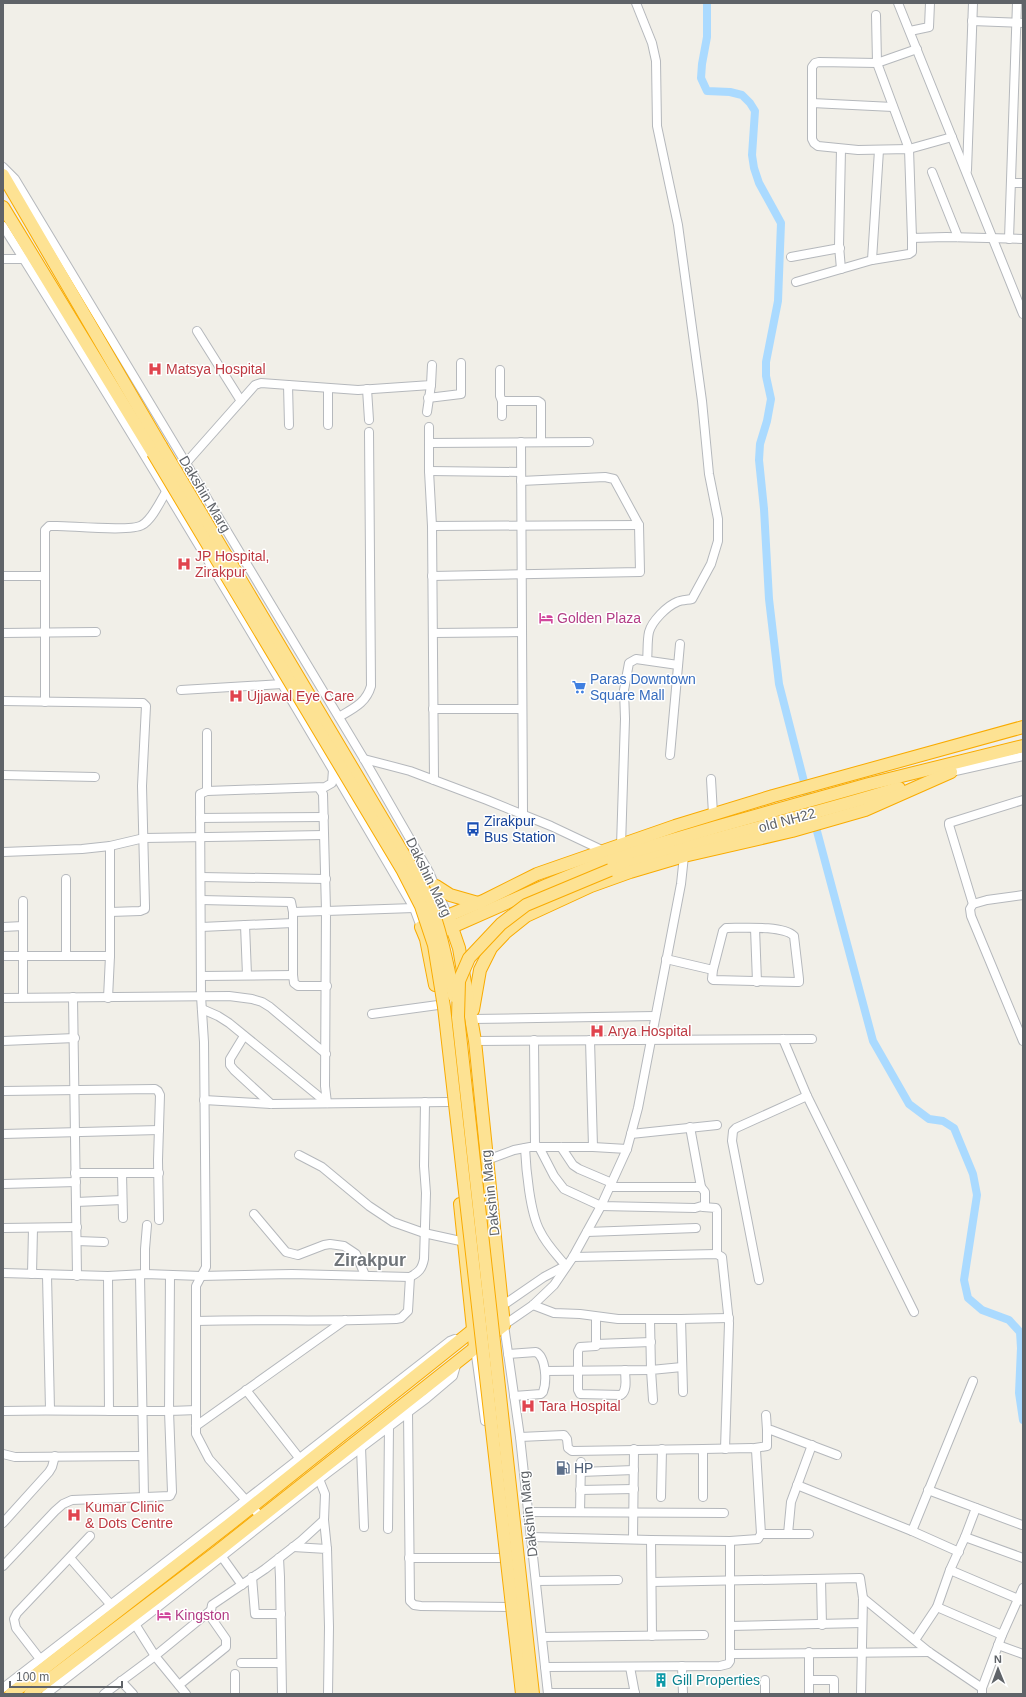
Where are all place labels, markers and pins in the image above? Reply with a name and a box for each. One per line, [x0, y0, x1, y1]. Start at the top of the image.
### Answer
hospital icon: Matsya Hospital [147, 361, 163, 377]
place label: Matsya Hospital [166, 361, 266, 377]
place label: JP Hospital, Zirakpur [195, 548, 269, 580]
hospital icon: JP Hospital, Zirakpur [176, 556, 192, 572]
hotel icon: Golden Plaza [538, 610, 554, 626]
place label: Golden Plaza [557, 610, 641, 626]
place label: Paras Downtown Square Mall [590, 671, 696, 703]
supermarket icon: Paras Downtown Square Mall [571, 679, 587, 695]
hospital icon: Ujjawal Eye Care [228, 688, 244, 704]
place label: Ujjawal Eye Care [247, 688, 355, 704]
place label: Zirakpur Bus Station [484, 813, 556, 845]
bus stop icon: Zirakpur Bus Station [465, 821, 481, 837]
hospital icon: Arya Hospital [589, 1023, 605, 1039]
place label: Arya Hospital [608, 1023, 691, 1039]
hospital icon: Tara Hospital [520, 1398, 536, 1414]
place label: Tara Hospital [539, 1398, 621, 1414]
fuel station icon: HP [555, 1460, 571, 1476]
place label: HP [574, 1460, 593, 1476]
place label: Kumar Clinic & Dots Centre [85, 1499, 173, 1531]
hospital icon: Kumar Clinic & Dots Centre [66, 1507, 82, 1523]
hotel icon: Kingston [156, 1607, 172, 1623]
place label: Kingston [175, 1607, 229, 1623]
building icon: Gill Properties [653, 1672, 669, 1688]
place label: Gill Properties [672, 1672, 760, 1688]

